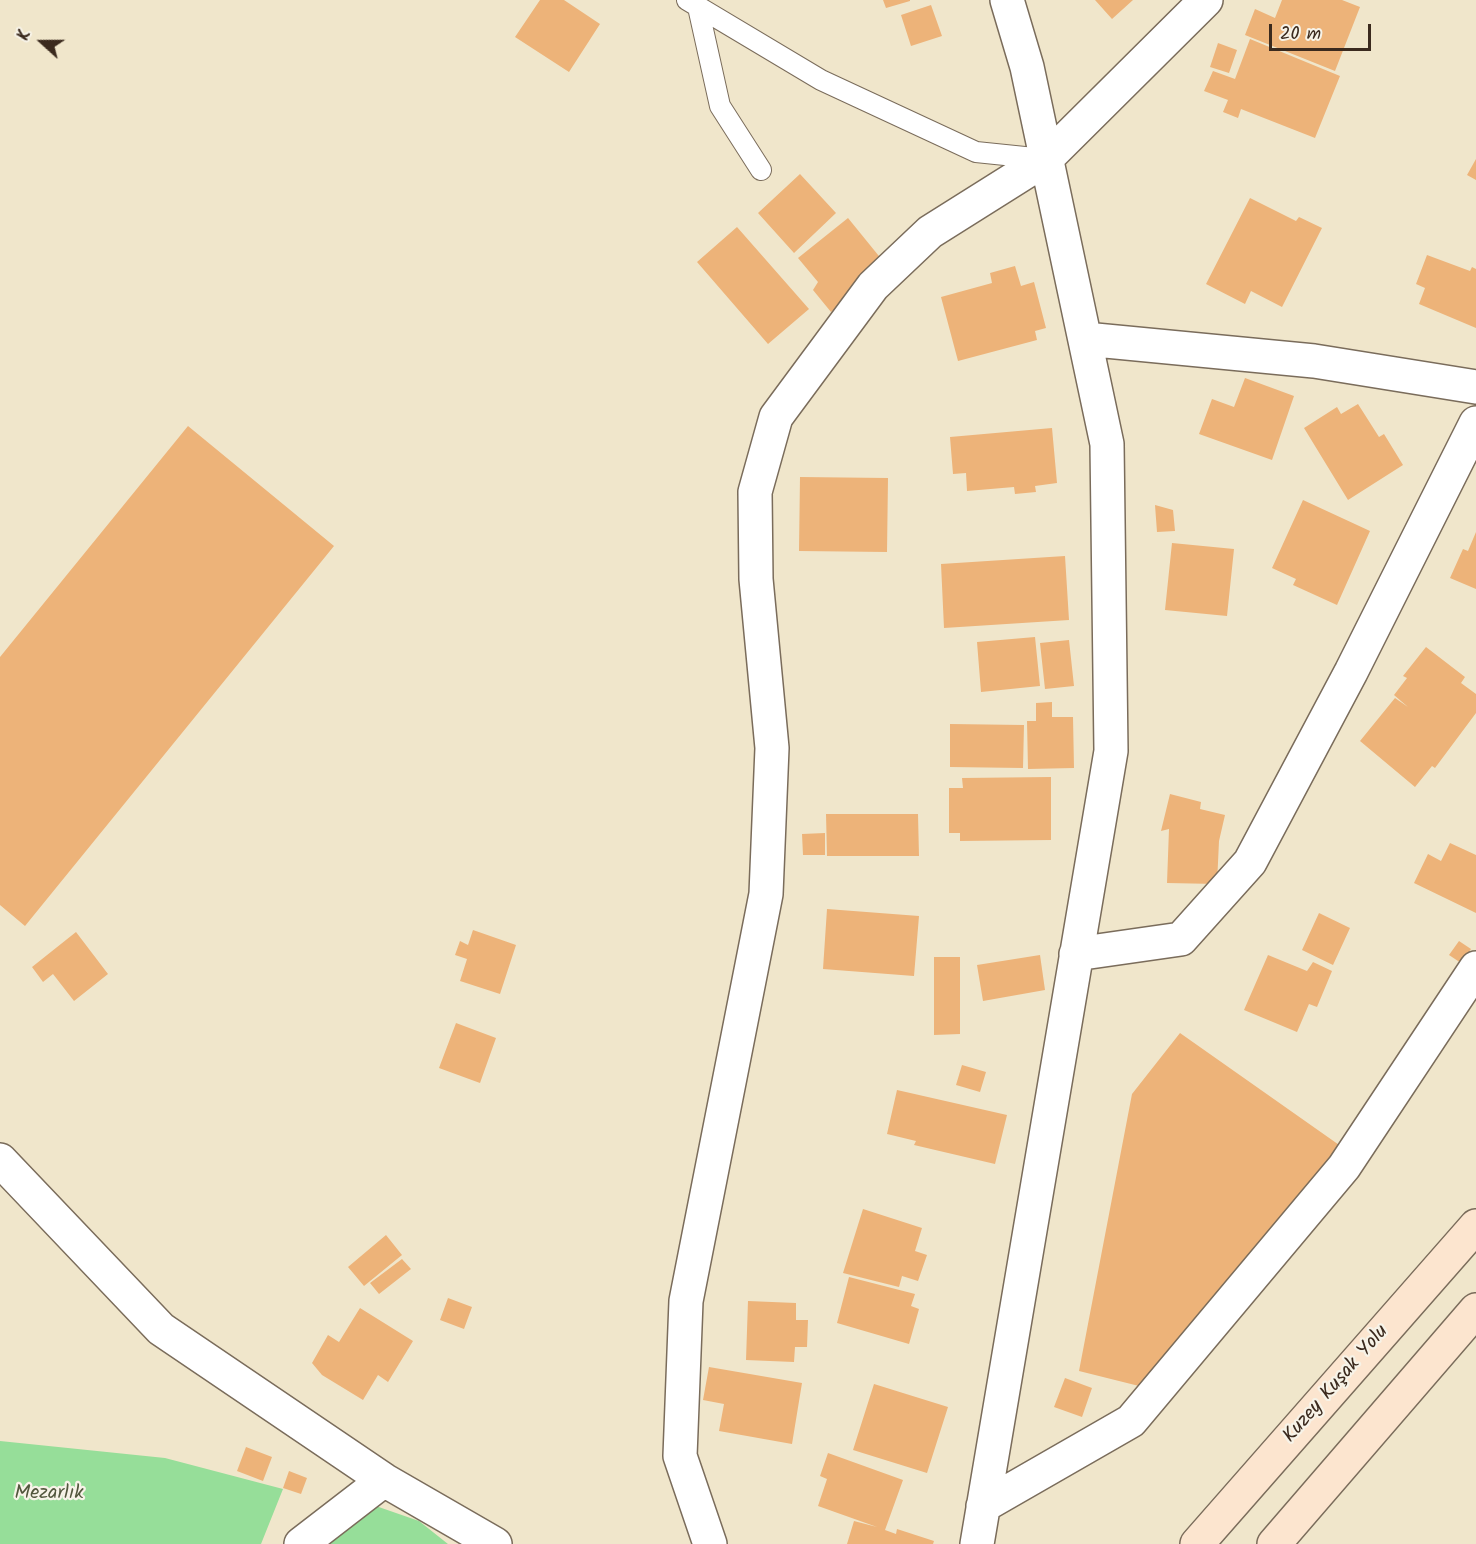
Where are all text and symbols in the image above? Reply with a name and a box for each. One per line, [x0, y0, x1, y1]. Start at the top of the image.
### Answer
north arrow [12, 12, 72, 72]
scale bar [1272, 12, 1374, 50]
text: 20 m [1280, 20, 1321, 49]
text: K [11, 26, 38, 44]
street label: Kuzey Kuşak Yolu [1279, 1321, 1395, 1449]
park label: Mezarlık [14, 1483, 84, 1507]

